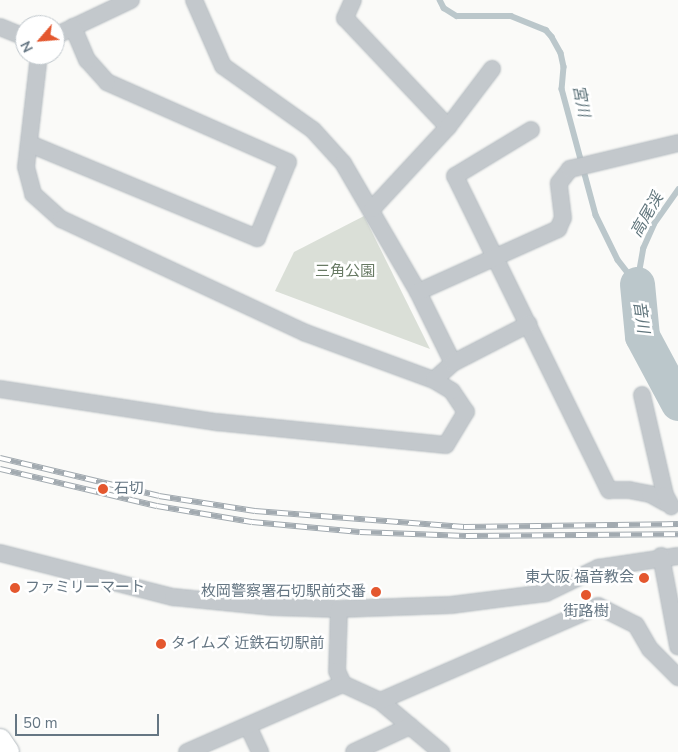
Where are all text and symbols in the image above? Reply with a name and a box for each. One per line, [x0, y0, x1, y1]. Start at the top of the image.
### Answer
north arrow [15, 15, 65, 65]
text: N [16, 38, 38, 56]
water label: 宮川 [569, 83, 593, 119]
water label: 高尾渓 [627, 189, 667, 241]
park label: 三角公園 [315, 263, 375, 281]
water label: 音川 [629, 300, 653, 334]
place label: 石切 [114, 480, 144, 498]
marker: 石切 [96, 482, 110, 496]
place label: 東大阪 福音教会 [525, 569, 634, 587]
marker: 東大阪 福音教会 [638, 572, 650, 584]
place label: ファミリーマート [25, 579, 145, 597]
marker: ファミリーマート [9, 582, 21, 594]
place label: 枚岡警察署石切駅前交番 [201, 583, 366, 601]
marker: 枚岡警察署石切駅前交番 [370, 586, 382, 598]
marker: 街路樹 [580, 589, 592, 601]
place label: 街路樹 [564, 603, 608, 621]
place label: タイムズ 近鉄石切駅前 [171, 635, 325, 653]
marker: タイムズ 近鉄石切駅前 [155, 638, 167, 650]
scale bar [18, 704, 161, 736]
text: 50 m [23, 713, 58, 733]

